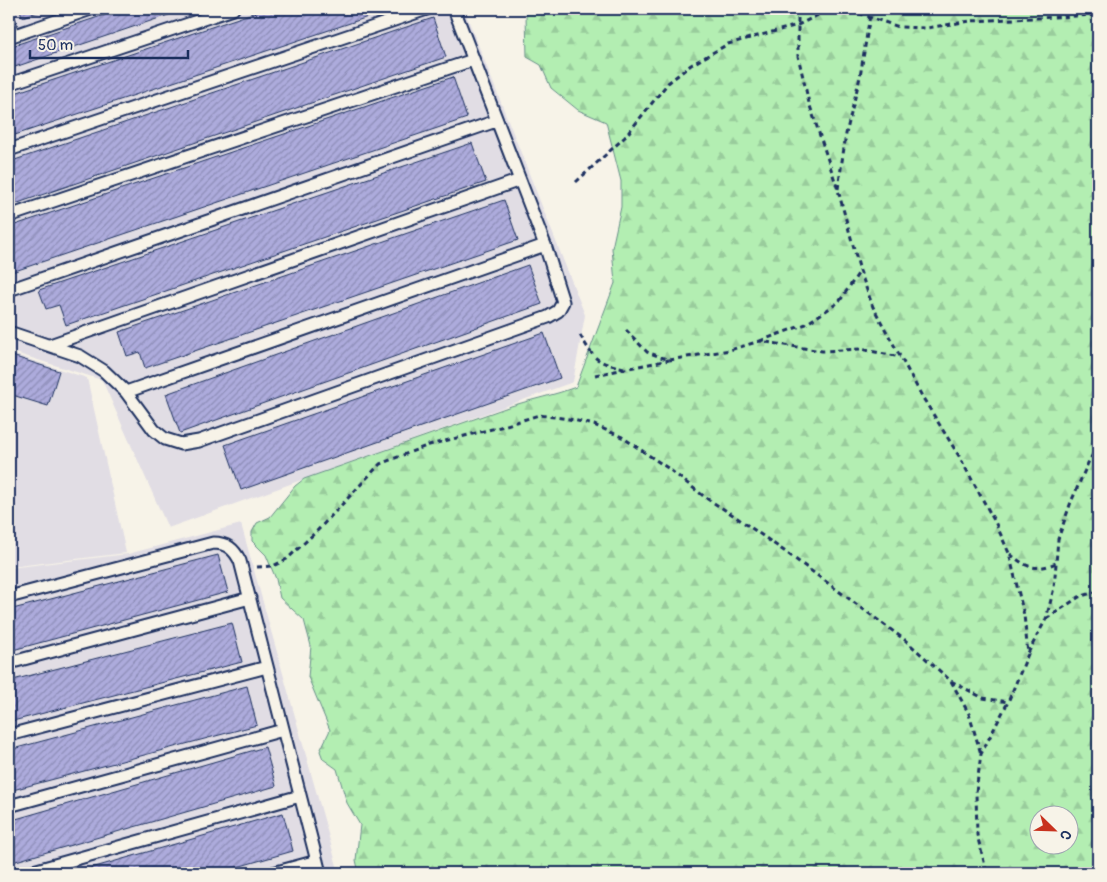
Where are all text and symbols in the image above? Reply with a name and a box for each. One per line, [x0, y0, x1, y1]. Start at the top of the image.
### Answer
scale bar [30, 28, 188, 60]
text: 50 m [38, 36, 73, 55]
north arrow [1030, 804, 1080, 854]
text: С [1056, 828, 1075, 843]

